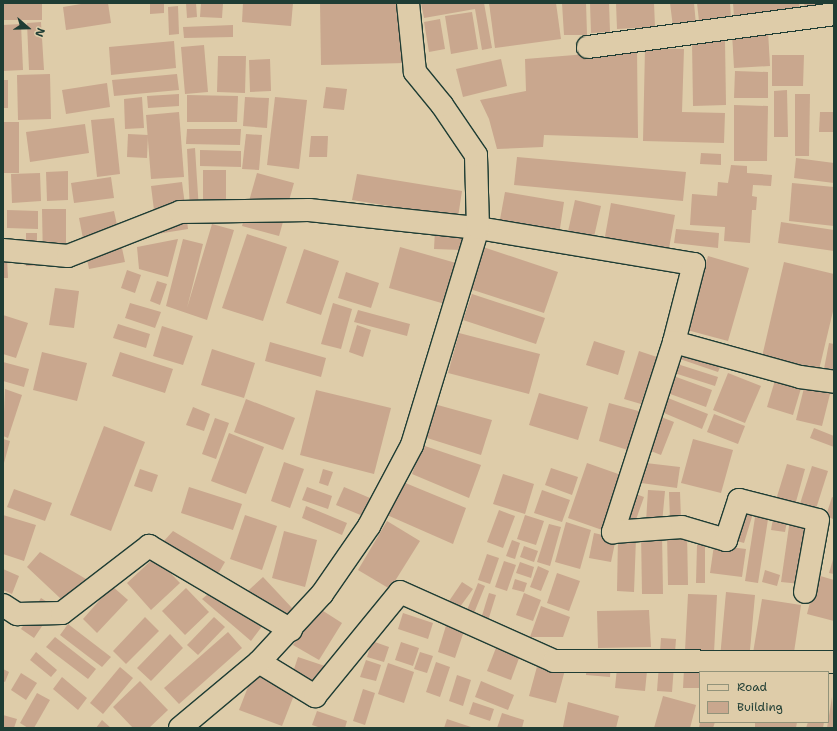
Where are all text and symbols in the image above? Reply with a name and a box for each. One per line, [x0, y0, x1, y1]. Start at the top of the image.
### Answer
north arrow [8, 8, 48, 48]
text: N [31, 26, 48, 39]
legend [699, 671, 829, 723]
text: Road [737, 679, 767, 695]
text: Building [737, 699, 783, 715]

